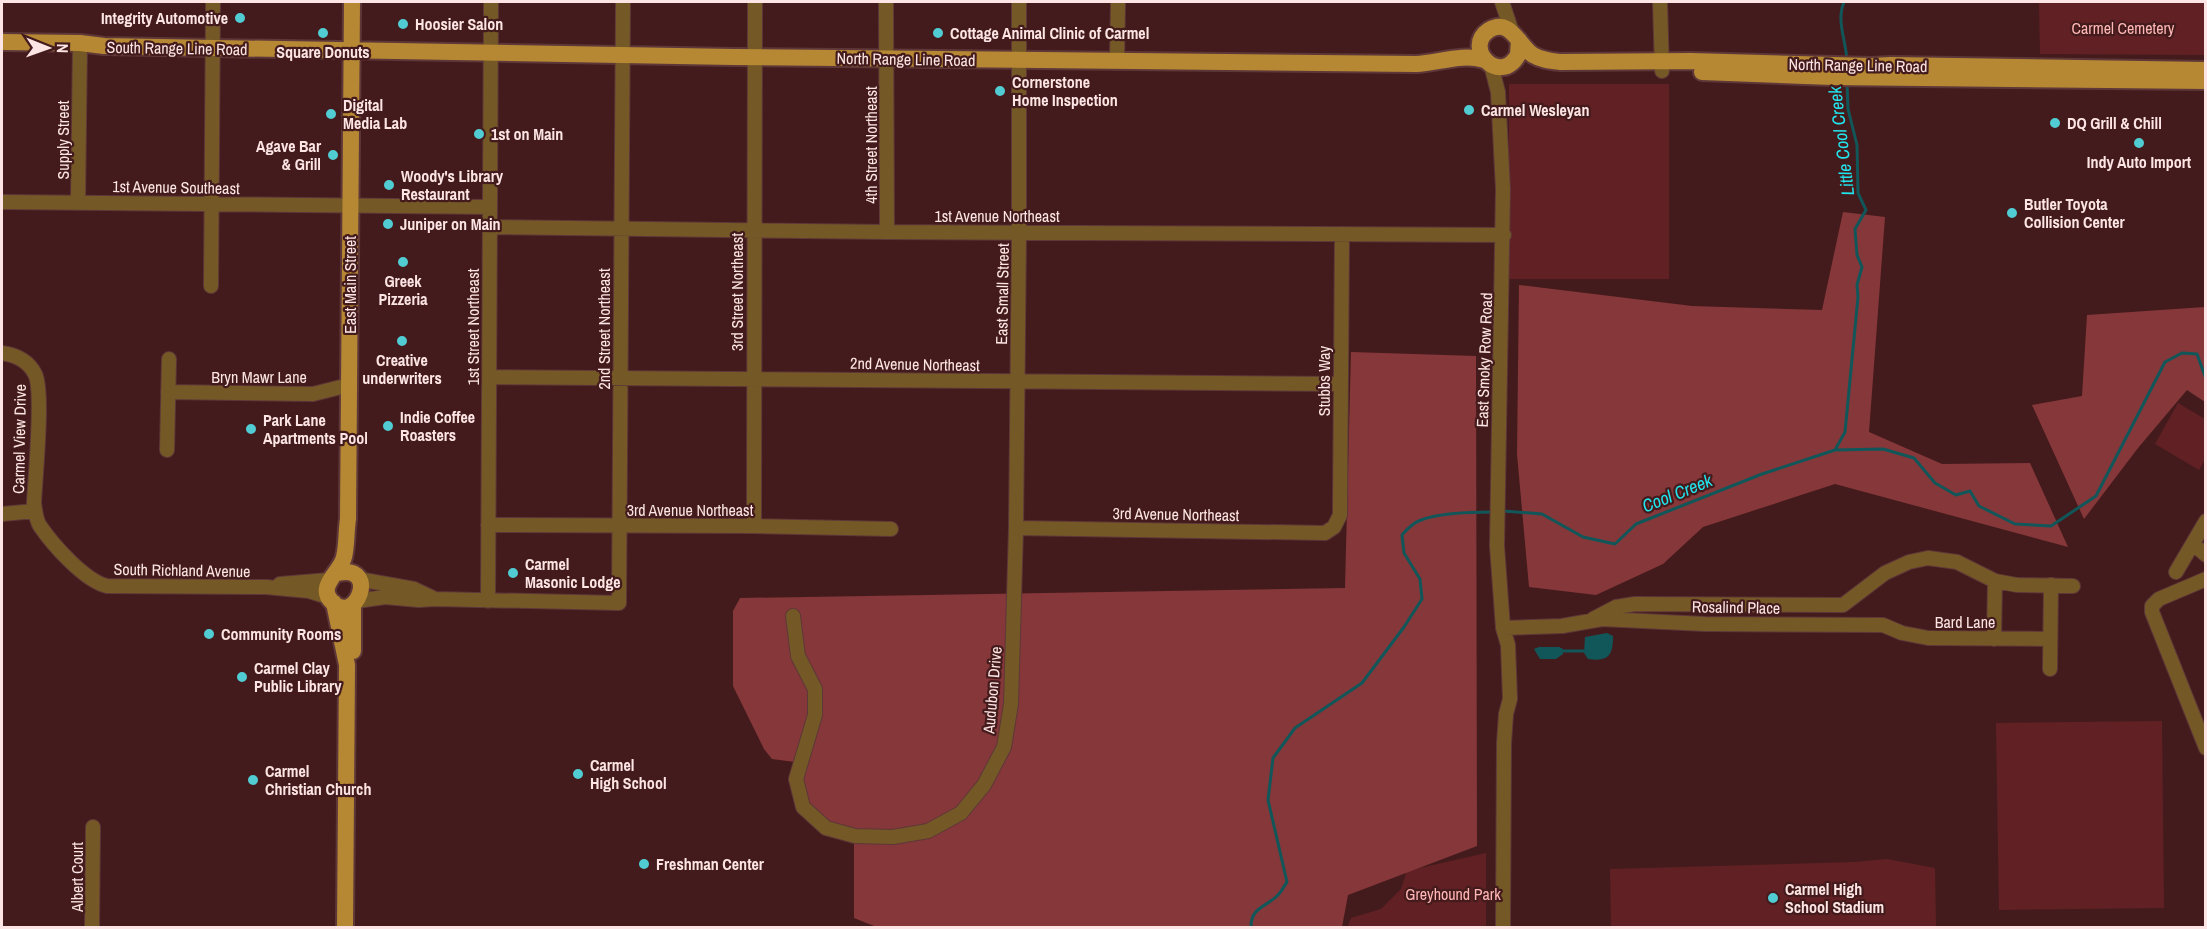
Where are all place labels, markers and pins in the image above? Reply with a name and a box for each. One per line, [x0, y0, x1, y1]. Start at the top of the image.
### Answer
place label: Integrity Automotive [101, 7, 228, 29]
marker: Integrity Automotive [233, 11, 247, 25]
place label: Hoosier Salon [415, 13, 503, 35]
marker: Hoosier Salon [396, 17, 410, 31]
place label: Cottage Animal Clinic of Carmel [950, 22, 1149, 44]
marker: Square Donuts [316, 26, 330, 40]
marker: Cottage Animal Clinic of Carmel [931, 26, 945, 40]
place label: Square Donuts [276, 41, 370, 63]
place label: Cornerstone Home Inspection [1012, 71, 1118, 111]
marker: Cornerstone Home Inspection [993, 84, 1007, 98]
place label: Digital Media Lab [343, 94, 407, 134]
place label: Carmel Wesleyan [1481, 99, 1589, 121]
marker: Carmel Wesleyan [1462, 103, 1476, 117]
marker: Digital Media Lab [324, 107, 338, 121]
place label: DQ Grill & Chill [2067, 112, 2162, 134]
marker: DQ Grill & Chill [2048, 116, 2062, 130]
place label: 1st on Main [491, 123, 563, 145]
marker: 1st on Main [472, 127, 486, 141]
place label: Agave Bar & Grill [256, 135, 322, 175]
marker: Indy Auto Import [2132, 136, 2146, 150]
marker: Agave Bar & Grill [326, 148, 340, 162]
place label: Indy Auto Import [2087, 151, 2192, 173]
place label: Woody's Library Restaurant [401, 165, 504, 205]
marker: Woody's Library Restaurant [382, 178, 396, 192]
place label: Butler Toyota Collision Center [2024, 193, 2126, 233]
marker: Butler Toyota Collision Center [2005, 206, 2019, 220]
place label: Juniper on Main [400, 213, 501, 235]
marker: Juniper on Main [381, 217, 395, 231]
marker: Greek Pizzeria [396, 255, 410, 269]
place label: Greek Pizzeria [379, 270, 428, 310]
marker: Creative underwriters [395, 334, 409, 348]
place label: Creative underwriters [362, 349, 442, 389]
place label: Indie Coffee Roasters [400, 406, 475, 446]
place label: Park Lane Apartments Pool [263, 409, 368, 449]
marker: Indie Coffee Roasters [381, 419, 395, 433]
marker: Park Lane Apartments Pool [244, 422, 258, 436]
place label: Carmel Masonic Lodge [525, 553, 621, 593]
marker: Carmel Masonic Lodge [506, 566, 520, 580]
place label: Community Rooms [221, 623, 341, 645]
marker: Community Rooms [202, 627, 216, 641]
place label: Carmel Clay Public Library [254, 657, 342, 697]
marker: Carmel Clay Public Library [235, 670, 249, 684]
place label: Carmel High School [590, 754, 667, 794]
place label: Carmel Christian Church [265, 760, 371, 800]
marker: Carmel High School [571, 767, 585, 781]
marker: Carmel Christian Church [246, 773, 260, 787]
place label: Freshman Center [656, 853, 765, 875]
marker: Freshman Center [637, 857, 651, 871]
place label: Carmel High School Stadium [1785, 878, 1884, 918]
marker: Carmel High School Stadium [1766, 891, 1780, 905]

